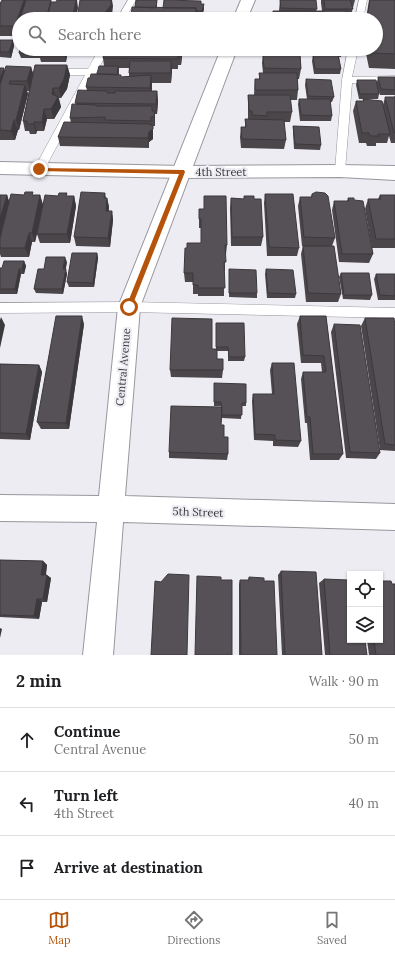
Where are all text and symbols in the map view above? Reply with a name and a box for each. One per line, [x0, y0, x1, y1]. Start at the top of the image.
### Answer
search box [12, 12, 383, 56]
icon: search [26, 23, 48, 45]
text: Search here [58, 25, 141, 44]
route end [30, 160, 48, 178]
street label: 4th Street [196, 165, 247, 179]
route start [120, 298, 138, 316]
street label: Central Avenue [113, 327, 133, 407]
street label: 5th Street [172, 504, 224, 520]
map controls [347, 571, 383, 643]
button: locate [347, 571, 383, 607]
button: layers [347, 607, 383, 643]
text: 2 min [16, 670, 62, 692]
text: Walk · 90 m [309, 673, 379, 690]
text: Continue [54, 722, 120, 741]
icon: ahead [16, 729, 38, 751]
text: 50 m [349, 731, 379, 748]
text: Central Avenue [54, 741, 146, 758]
text: Turn left [54, 786, 118, 805]
icon: left [16, 793, 38, 815]
text: 40 m [349, 795, 379, 812]
text: 4th Street [54, 805, 114, 822]
icon: arrive [16, 857, 38, 879]
text: Arrive at destination [54, 858, 203, 877]
tab: Map [48, 909, 71, 947]
tab: Directions [167, 909, 220, 947]
tab: Saved [317, 909, 347, 947]

